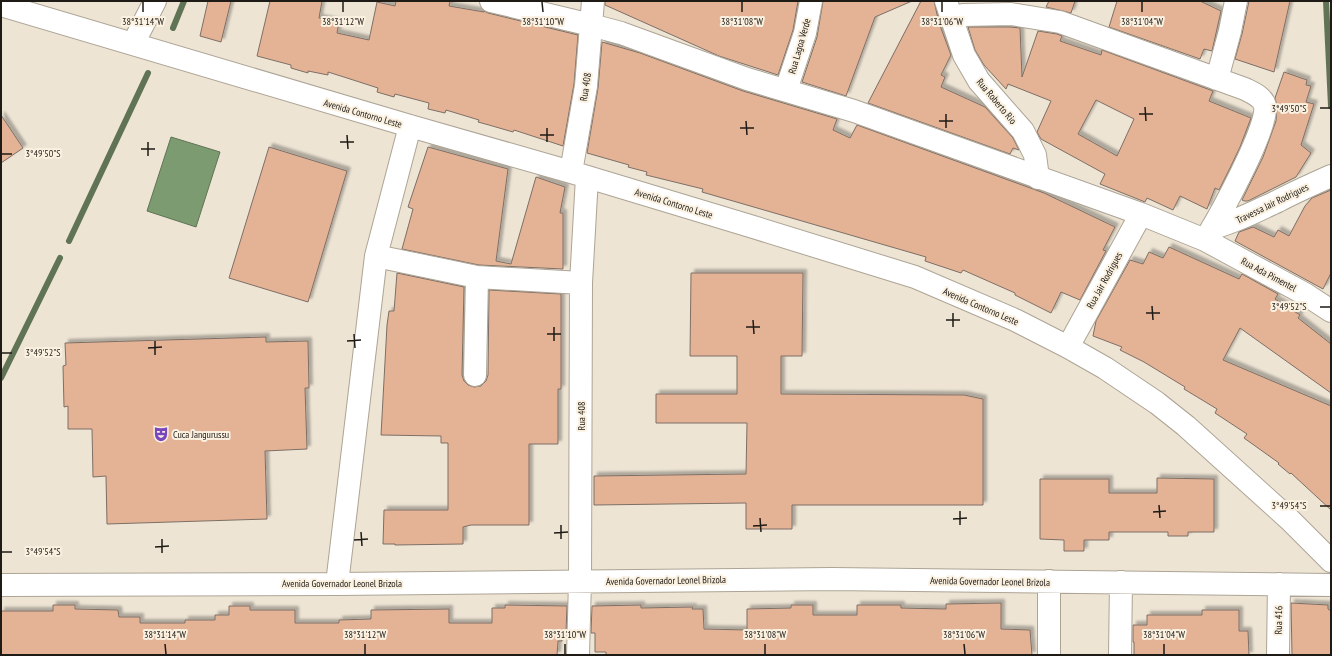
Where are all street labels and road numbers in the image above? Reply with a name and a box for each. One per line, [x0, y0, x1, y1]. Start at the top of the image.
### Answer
street label: Rua Lagoa Verde [785, 17, 814, 75]
street label: Rua 408 [577, 72, 594, 102]
street label: Rua Roberto Rio [974, 76, 1020, 127]
street label: Avenida Contorno Leste [322, 96, 404, 131]
street label: Travessa Jair Rodrigues [1234, 180, 1311, 227]
street label: Avenida Contorno Leste [633, 185, 714, 222]
street label: Rua Jair Rodrigues [1084, 249, 1126, 311]
street label: Rua Ada Pimentel [1239, 254, 1299, 295]
street label: Avenida Contorno Leste [941, 285, 1021, 328]
street label: Rua 408 [575, 402, 588, 430]
street label: Avenida Governador Leonel Brizola [606, 573, 726, 588]
street label: Avenida Governador Leonel Brizola [930, 574, 1050, 589]
street label: Avenida Governador Leonel Brizola [282, 577, 402, 590]
street label: Rua 416 [1272, 605, 1285, 635]

